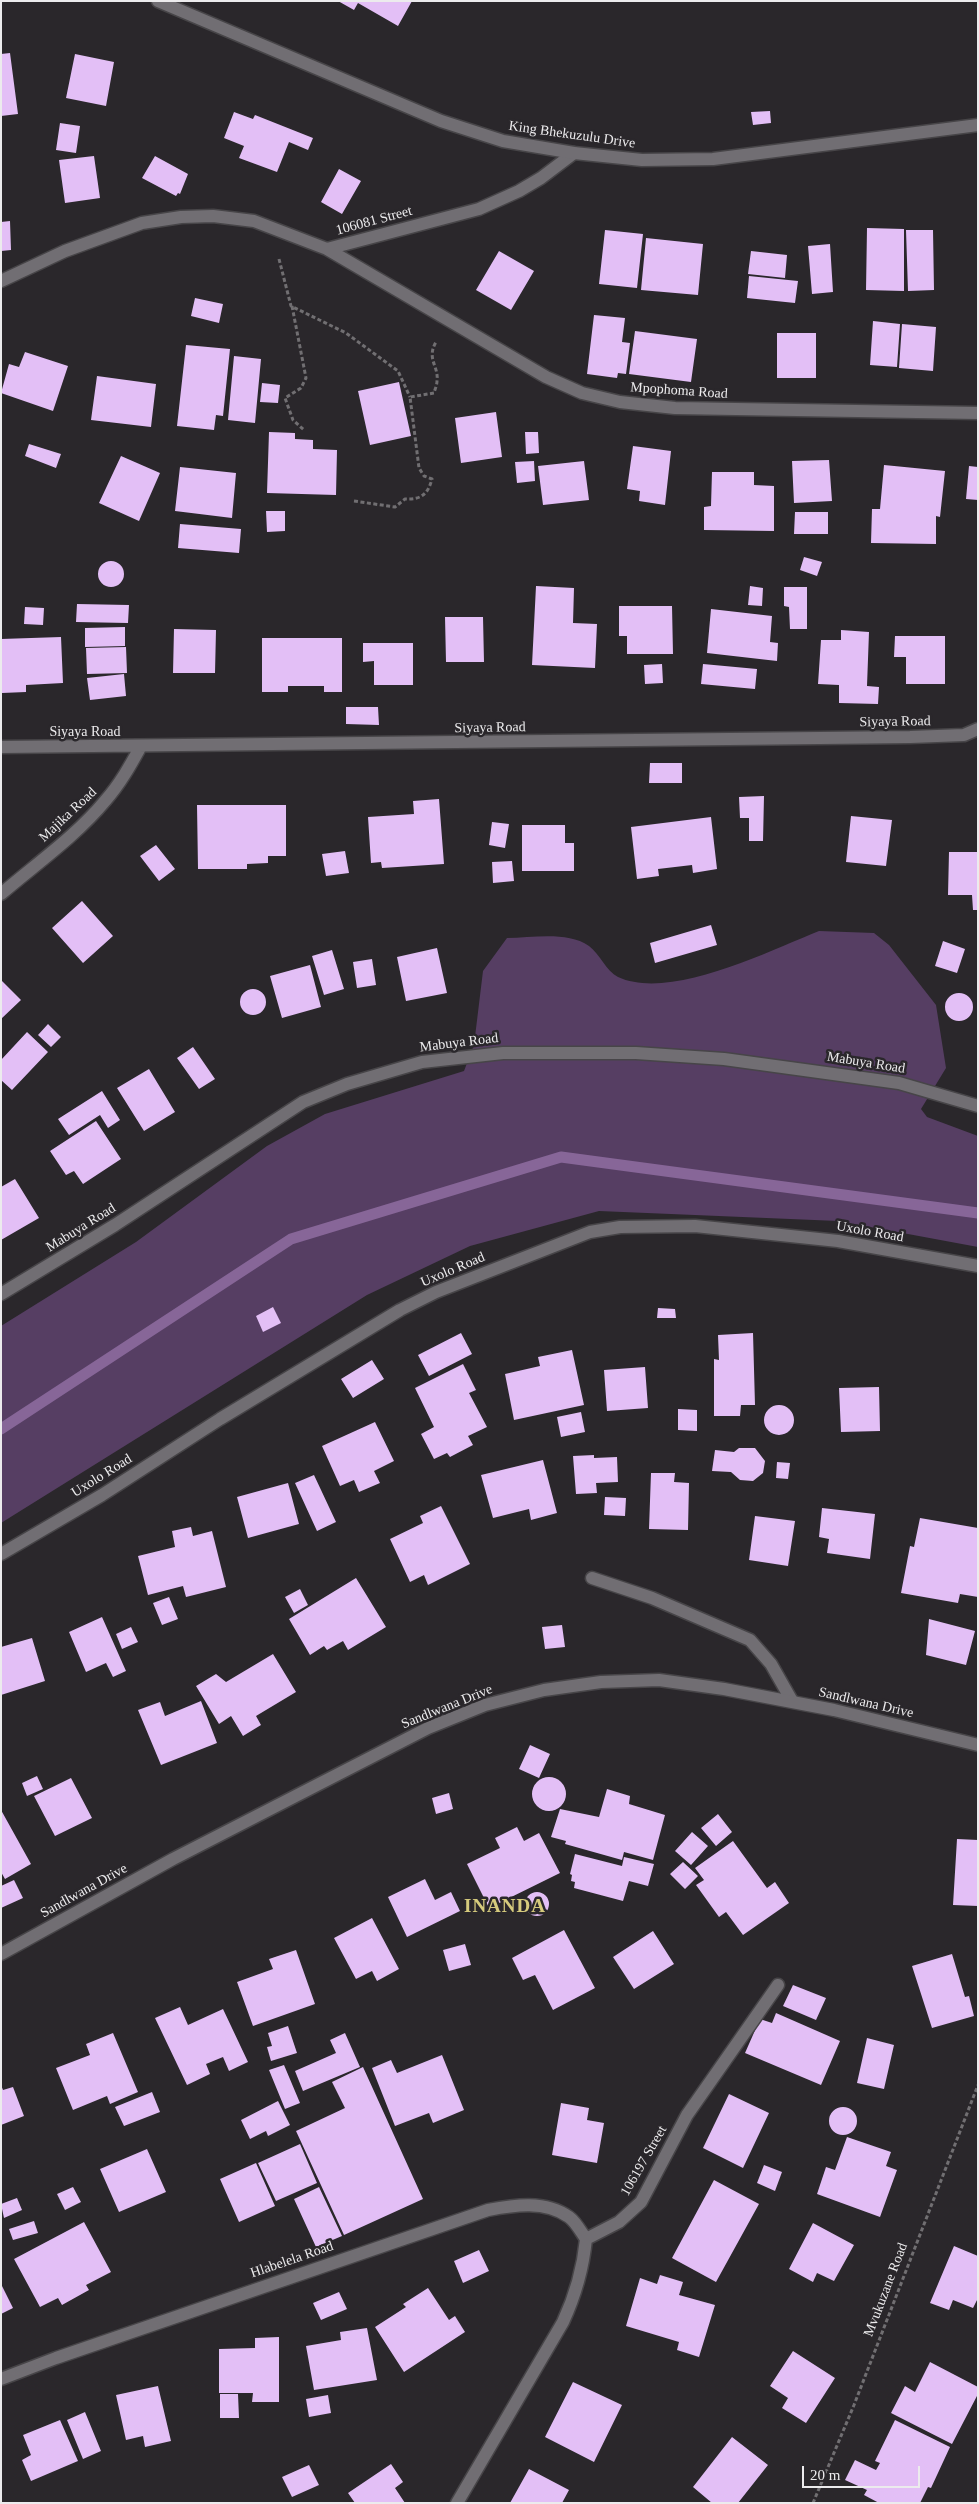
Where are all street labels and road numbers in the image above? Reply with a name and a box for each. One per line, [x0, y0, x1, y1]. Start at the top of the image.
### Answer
street label: King Bhekuzulu Drive [508, 118, 636, 152]
street label: 106081 Street [334, 203, 414, 239]
street label: Mpophoma Road [630, 379, 728, 403]
street label: Siyaya Road [859, 713, 931, 731]
street label: Siyaya Road [454, 719, 526, 737]
street label: Siyaya Road [49, 724, 121, 740]
street label: Majika Road [36, 784, 100, 846]
street label: Mabuya Road [419, 1030, 499, 1056]
street label: Mabuya Road [826, 1049, 906, 1077]
street label: Mabuya Road [43, 1200, 119, 1256]
street label: Uxolo Road [835, 1218, 905, 1246]
street label: Uxolo Road [418, 1249, 488, 1291]
street label: Uxolo Road [69, 1451, 135, 1501]
street label: Sandlwana Drive [399, 1681, 495, 1733]
street label: Sandlwana Drive [817, 1684, 915, 1722]
street label: Sandlwana Drive [38, 1860, 130, 1922]
street label: 106197 Street [617, 2123, 671, 2199]
street label: Hlabelela Road [248, 2238, 336, 2282]
street label: Mvukuzane Road [860, 2241, 912, 2339]

